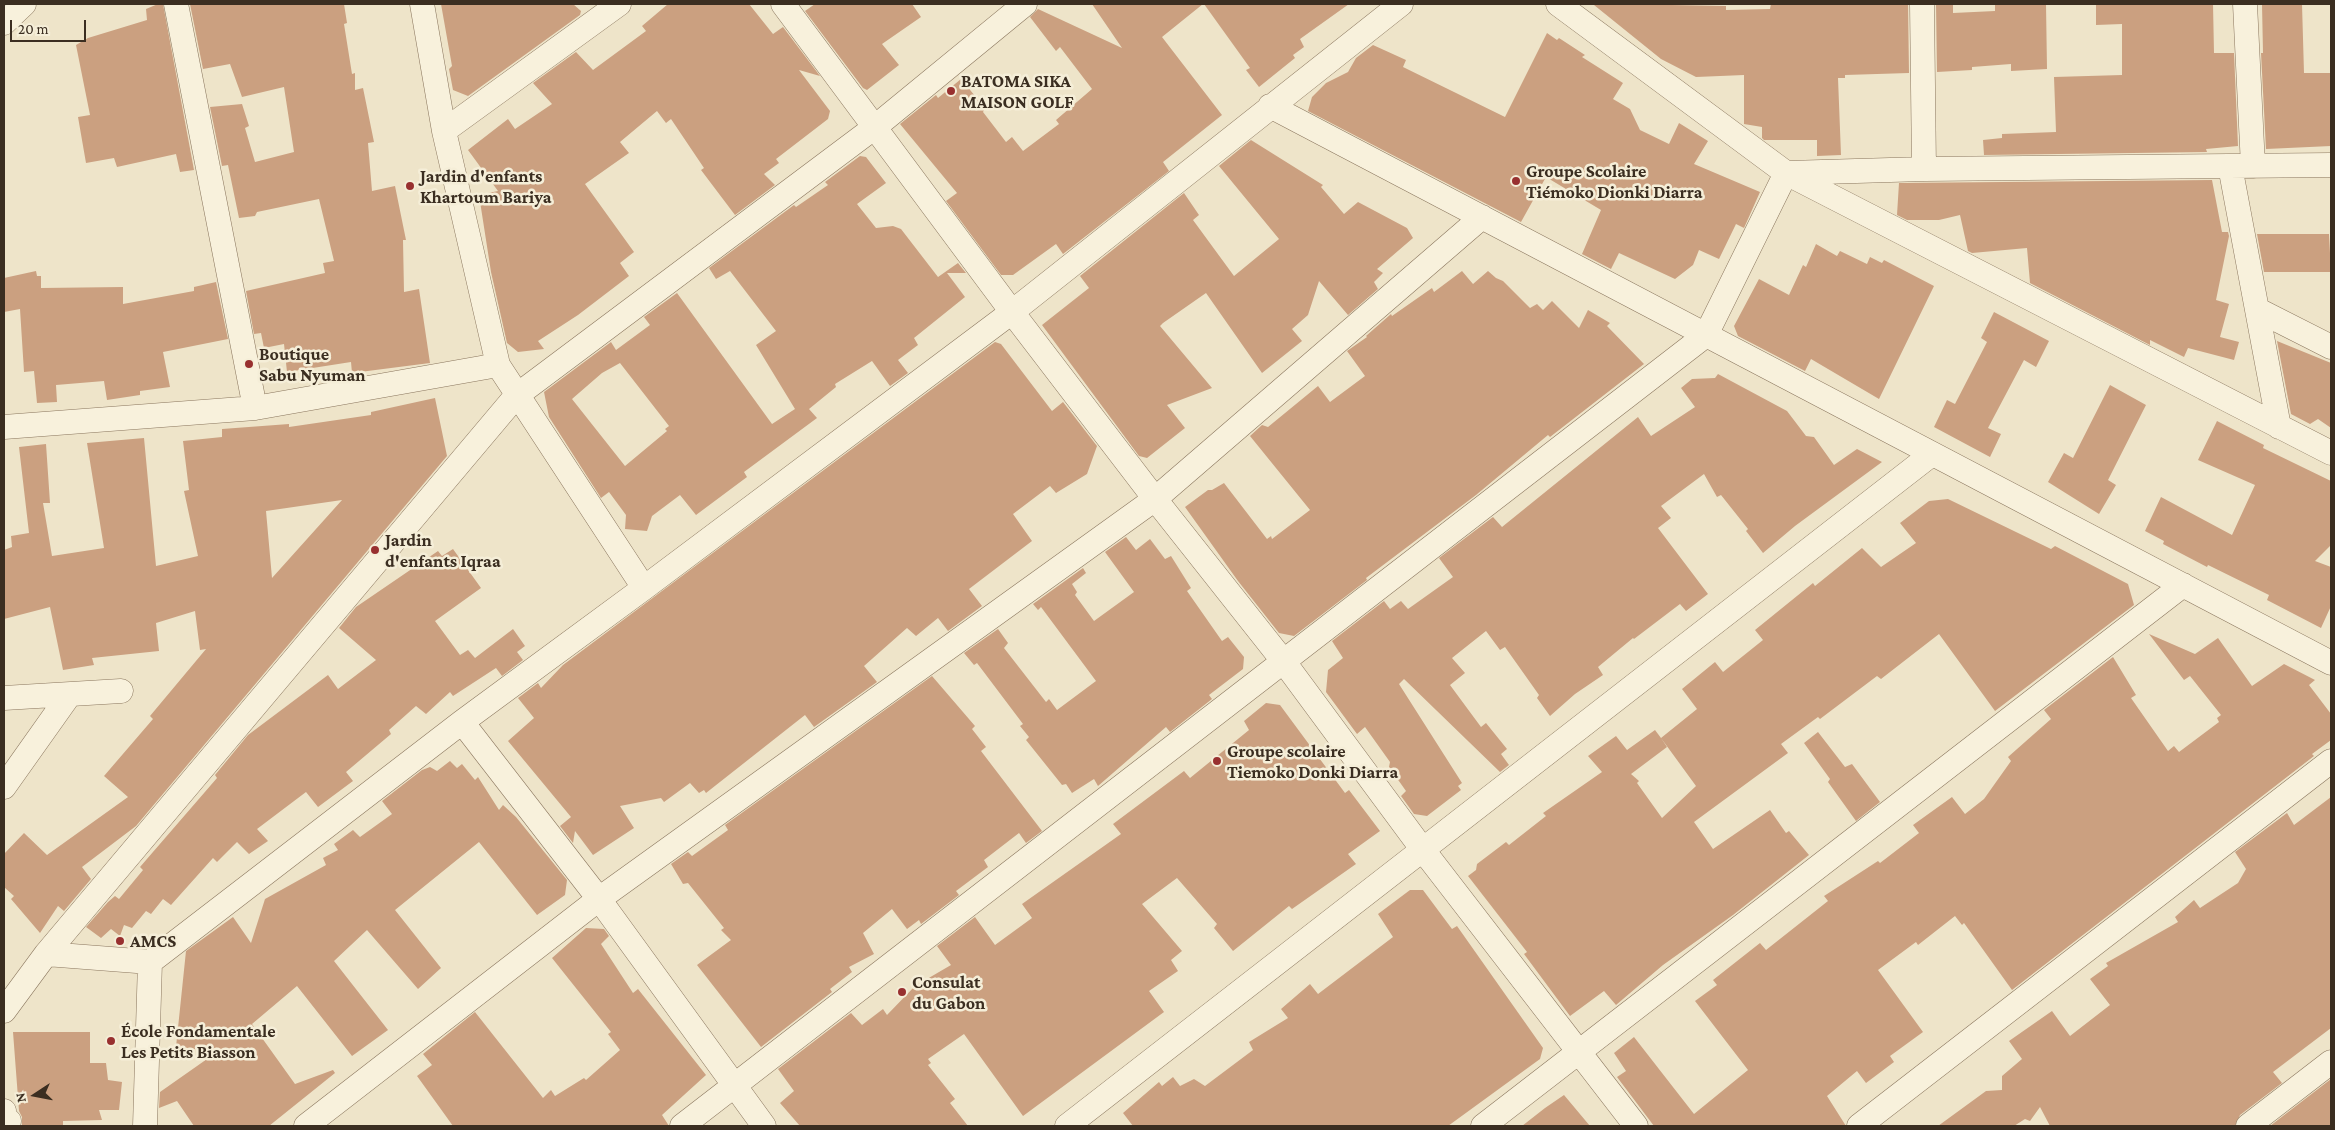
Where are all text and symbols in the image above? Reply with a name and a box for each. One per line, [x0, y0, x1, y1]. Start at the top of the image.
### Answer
scale bar [12, 10, 89, 42]
text: 20 m [18, 21, 49, 37]
place label: BATOMA SIKA MAISON GOLF [961, 70, 1074, 112]
marker: BATOMA SIKA MAISON GOLF [945, 85, 957, 97]
place label: Groupe Scolaire Tiémoko Dionki Diarra [1526, 160, 1702, 202]
place label: Jardin d'enfants Khartoum Bariya [420, 165, 551, 208]
marker: Groupe Scolaire Tiémoko Dionki Diarra [1510, 175, 1522, 187]
marker: Jardin d'enfants Khartoum Bariya [404, 180, 416, 192]
place label: Boutique Sabu Nyuman [259, 343, 366, 386]
marker: Boutique Sabu Nyuman [243, 358, 255, 370]
place label: Jardin d'enfants Iqraa [385, 529, 501, 572]
marker: Jardin d'enfants Iqraa [369, 544, 381, 556]
place label: Groupe scolaire Tiemoko Donki Diarra [1227, 740, 1398, 782]
marker: Groupe scolaire Tiemoko Donki Diarra [1211, 755, 1223, 767]
place label: AMCS [130, 930, 176, 952]
marker: AMCS [114, 935, 126, 947]
place label: Consulat du Gabon [912, 971, 985, 1014]
marker: Consulat du Gabon [896, 986, 908, 998]
place label: École Fondamentale Les Petits Biasson [121, 1020, 276, 1062]
marker: École Fondamentale Les Petits Biasson [105, 1035, 117, 1047]
north arrow [10, 1070, 60, 1120]
text: N [12, 1092, 29, 1104]

